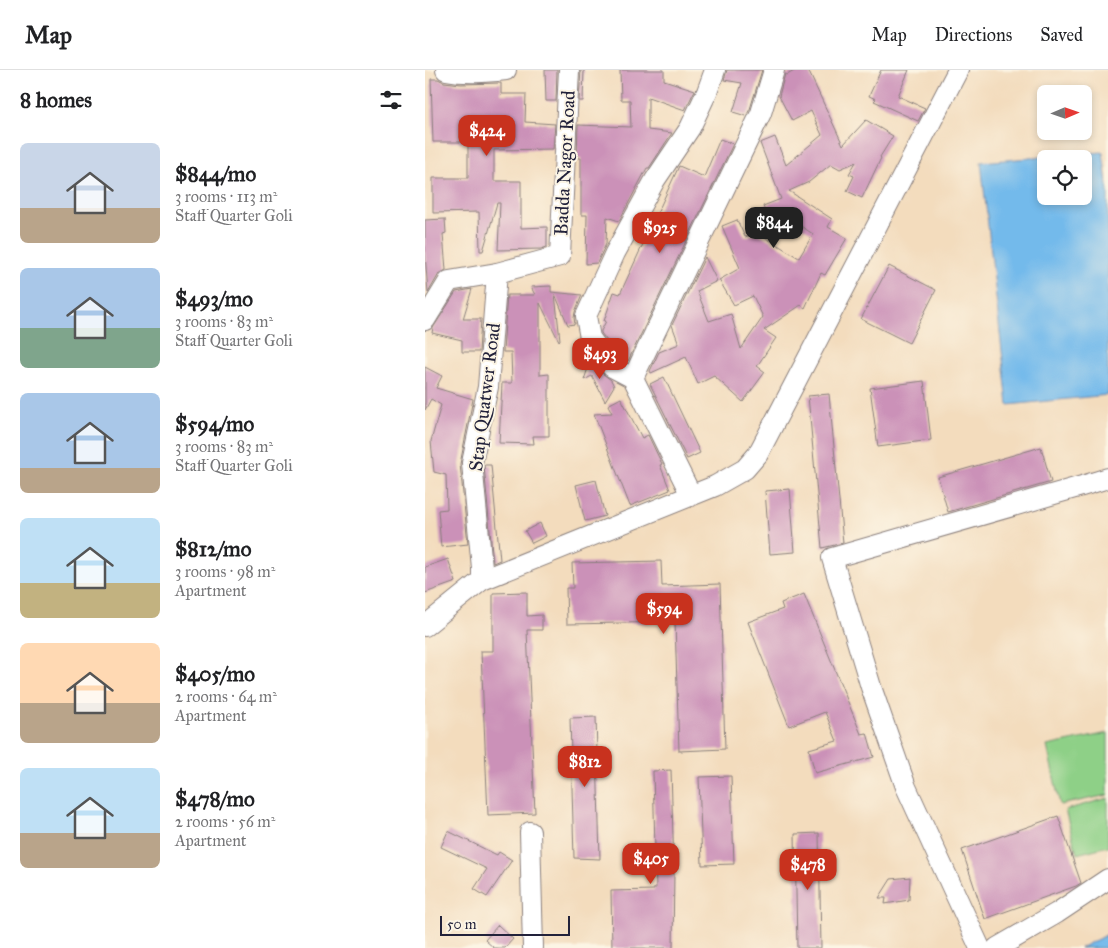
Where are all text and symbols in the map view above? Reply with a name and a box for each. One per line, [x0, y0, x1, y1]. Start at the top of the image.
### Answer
text: Map [25, 20, 72, 50]
text: Map [871, 24, 907, 46]
text: Directions [935, 24, 1012, 46]
text: Saved [1040, 24, 1083, 46]
north arrow [1037, 85, 1093, 140]
map controls [1037, 85, 1092, 205]
icon: filters [377, 86, 405, 114]
text: 8 homes [20, 87, 92, 113]
street label: Badda Nagor Road [549, 89, 581, 236]
pin: $424 [457, 114, 517, 157]
text: $424 [469, 121, 505, 140]
button: locate [1037, 150, 1092, 205]
text: $844/mo [175, 161, 256, 187]
icon: home [60, 163, 120, 223]
text: 3 rooms · 113 m² [175, 187, 277, 206]
text: Staff Quarter Goli [175, 206, 293, 225]
pin: $844 [744, 206, 804, 249]
pin: $925 [630, 212, 690, 254]
text: $844 [756, 213, 792, 232]
text: $925 [643, 218, 677, 237]
text: $493/mo [175, 286, 253, 312]
icon: home [60, 288, 120, 348]
text: 3 rooms · 83 m² [175, 312, 273, 331]
street label: Stap Quatwer Road [464, 321, 505, 473]
text: Staff Quarter Goli [175, 331, 293, 350]
pin: $493 [570, 338, 630, 380]
text: $493 [583, 344, 617, 363]
text: $594/mo [175, 411, 254, 437]
icon: home [60, 413, 120, 473]
text: 3 rooms · 83 m² [175, 437, 273, 456]
text: Staff Quarter Goli [175, 456, 293, 475]
text: $812/mo [175, 536, 251, 562]
icon: home [60, 538, 120, 598]
text: 3 rooms · 98 m² [175, 562, 275, 581]
text: Apartment [175, 581, 247, 600]
pin: $594 [634, 592, 694, 635]
text: $594 [647, 599, 681, 618]
text: $405/mo [175, 661, 255, 687]
icon: home [60, 663, 120, 723]
text: 2 rooms · 64 m² [175, 687, 277, 706]
text: Apartment [175, 706, 247, 725]
pin: $812 [555, 746, 615, 788]
text: $812 [569, 752, 601, 771]
text: $478/mo [175, 786, 255, 812]
icon: home [60, 788, 120, 848]
text: 2 rooms · 56 m² [175, 812, 275, 831]
text: Apartment [175, 831, 247, 850]
pin: $405 [621, 842, 681, 885]
pin: $478 [778, 848, 838, 891]
text: $405 [633, 849, 669, 868]
text: $478 [791, 855, 825, 874]
scale bar [440, 913, 570, 936]
text: 50 m [447, 916, 476, 933]

